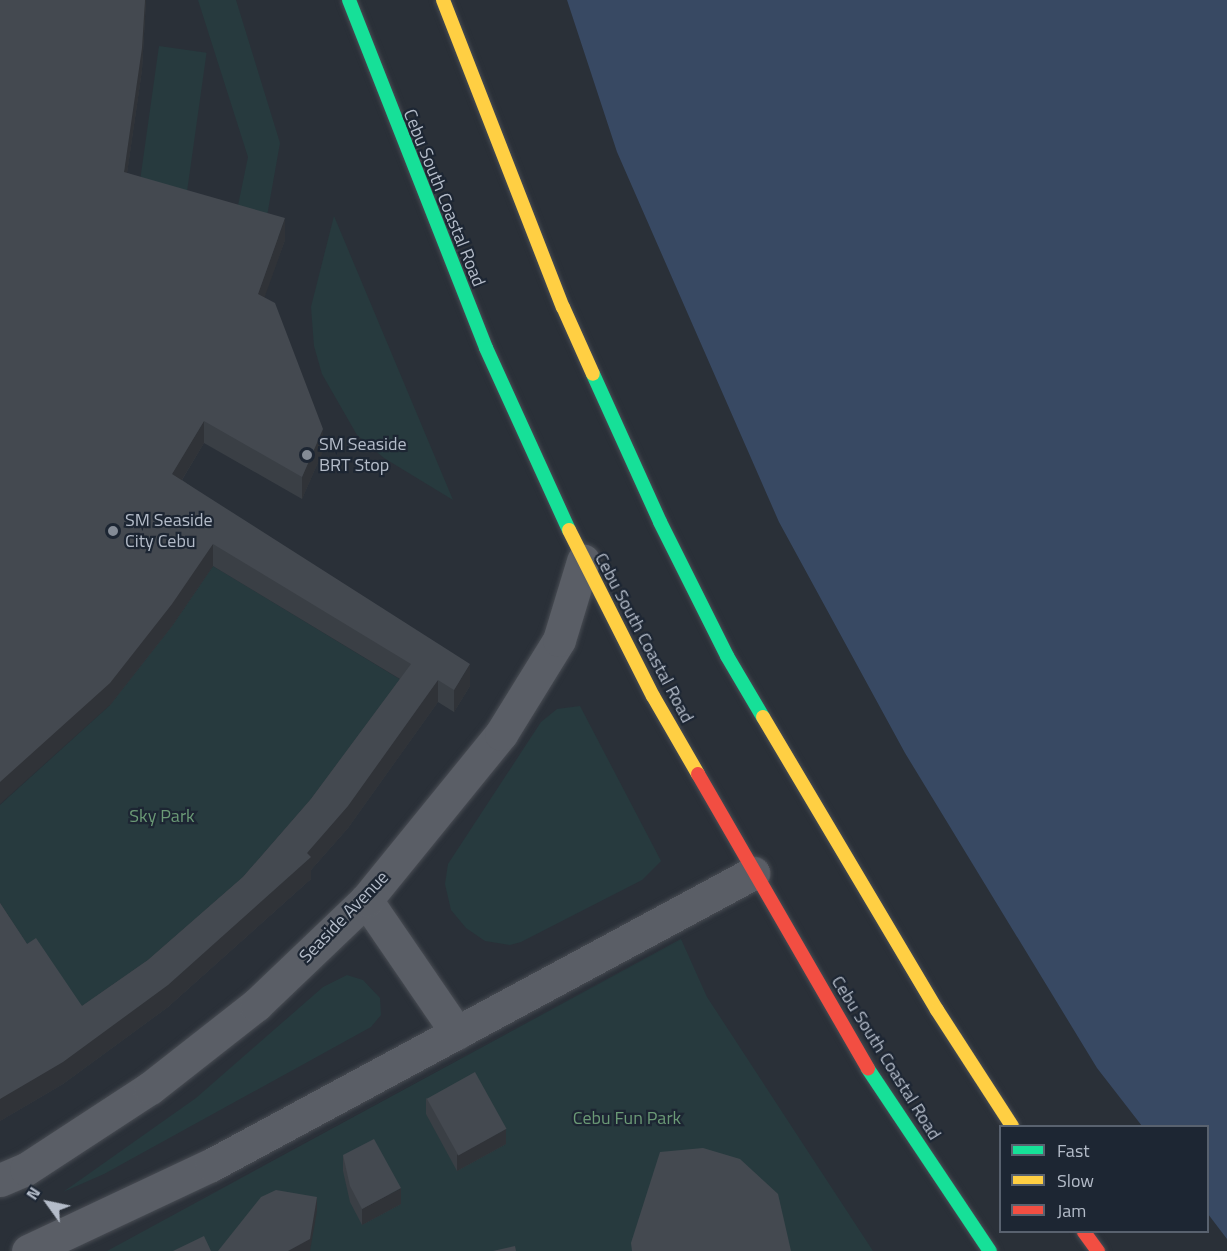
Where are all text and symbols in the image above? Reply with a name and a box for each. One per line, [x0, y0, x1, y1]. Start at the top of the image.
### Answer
street label: Cebu South Coastal Road [399, 106, 489, 290]
place label: SM Seaside BRT Stop [319, 434, 407, 476]
marker: SM Seaside BRT Stop [300, 448, 314, 462]
place label: SM Seaside City Cebu [125, 510, 213, 552]
marker: SM Seaside City Cebu [106, 524, 120, 538]
street label: Cebu South Coastal Road [590, 549, 698, 727]
park label: Sky Park [129, 805, 195, 827]
street label: Seaside Avenue [295, 867, 393, 967]
street label: Cebu South Coastal Road [827, 972, 945, 1144]
park label: Cebu Fun Park [573, 1107, 681, 1129]
legend [999, 1125, 1209, 1233]
text: Fast [1057, 1137, 1090, 1164]
text: Slow [1057, 1167, 1094, 1194]
north arrow [18, 1173, 78, 1233]
text: N [20, 1182, 46, 1204]
text: Jam [1057, 1197, 1086, 1224]

